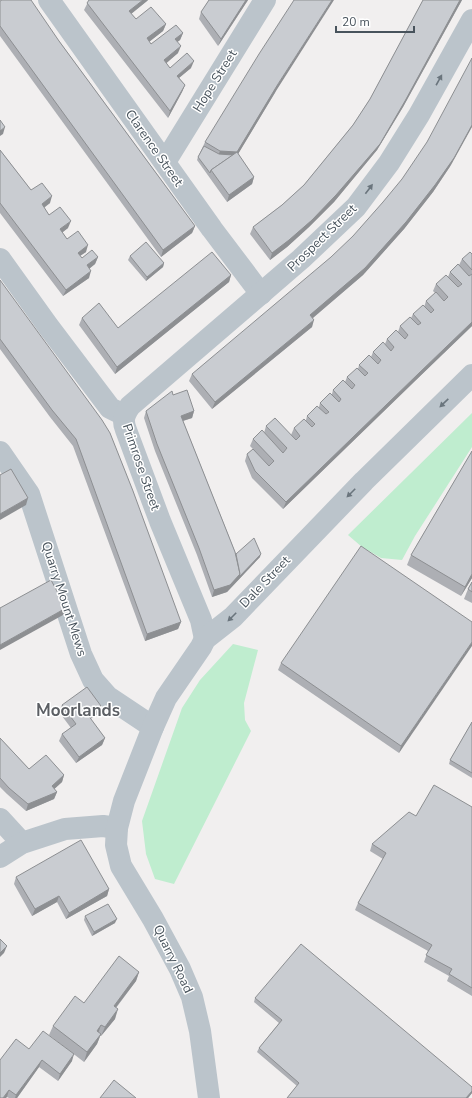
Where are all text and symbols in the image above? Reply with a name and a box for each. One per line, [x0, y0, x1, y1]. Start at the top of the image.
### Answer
scale bar [336, 8, 414, 34]
text: 20 m [342, 14, 370, 30]
street label: Hope Street [189, 46, 242, 116]
one-way arrow [436, 74, 442, 86]
street label: Clarence Street [121, 106, 187, 190]
one-way arrow [365, 184, 373, 195]
street label: Prospect Street [283, 200, 361, 276]
one-way arrow [439, 398, 449, 407]
street label: Primrose Street [118, 421, 164, 513]
one-way arrow [346, 488, 356, 498]
street label: Quarry Mount Mews [37, 539, 91, 659]
street label: Dale Street [236, 552, 295, 612]
one-way arrow [227, 612, 237, 622]
district label: Moorlands [36, 699, 120, 722]
street label: Quarry Road [149, 922, 197, 996]

